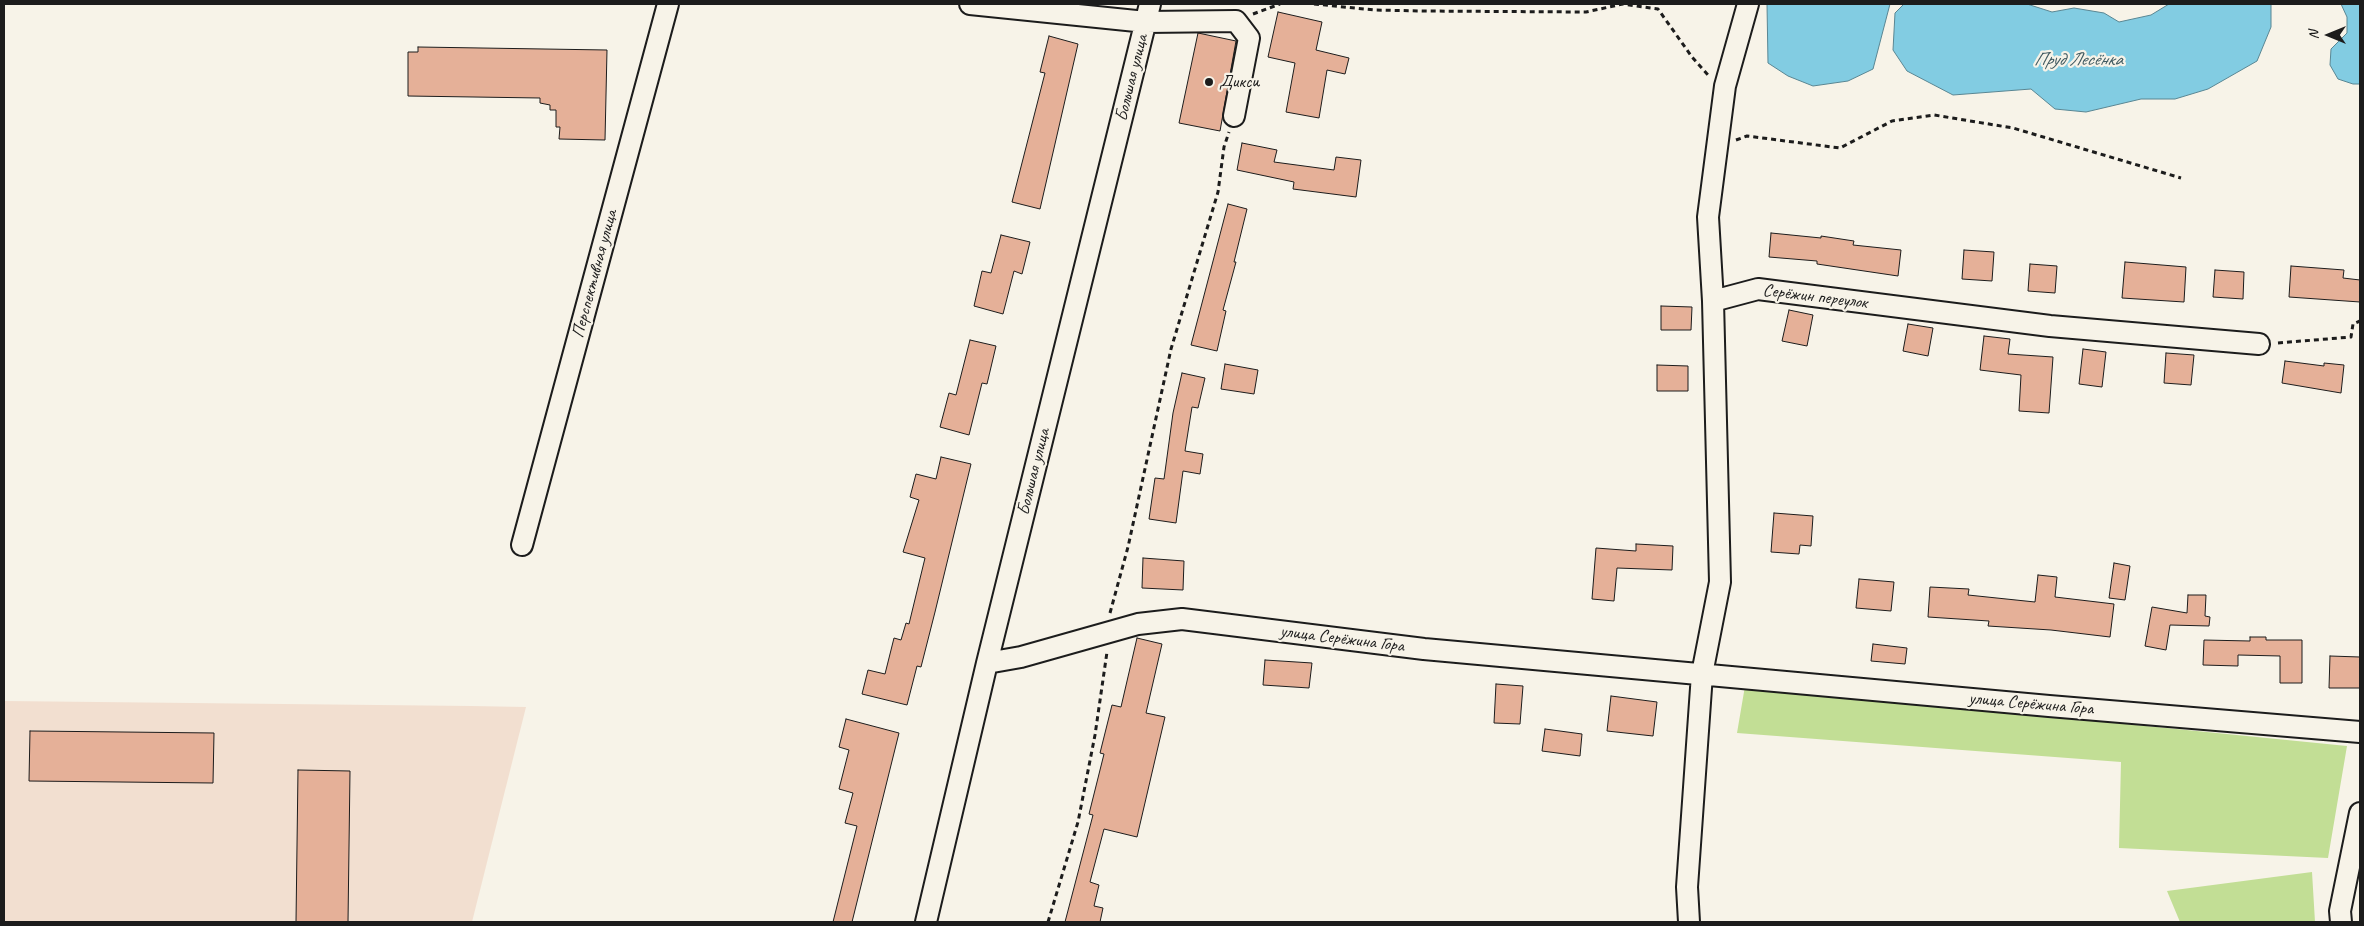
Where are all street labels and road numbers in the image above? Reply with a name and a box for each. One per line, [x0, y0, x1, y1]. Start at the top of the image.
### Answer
street label: Большая улица [1111, 32, 1153, 124]
street label: Перспективная улица [568, 208, 622, 340]
street label: Серёжин переулок [1762, 280, 1868, 314]
street label: Большая улица [1013, 426, 1055, 518]
street label: улица Серёжина Гора [1279, 621, 1405, 657]
street label: улица Серёжина Гора [1968, 688, 2094, 720]

